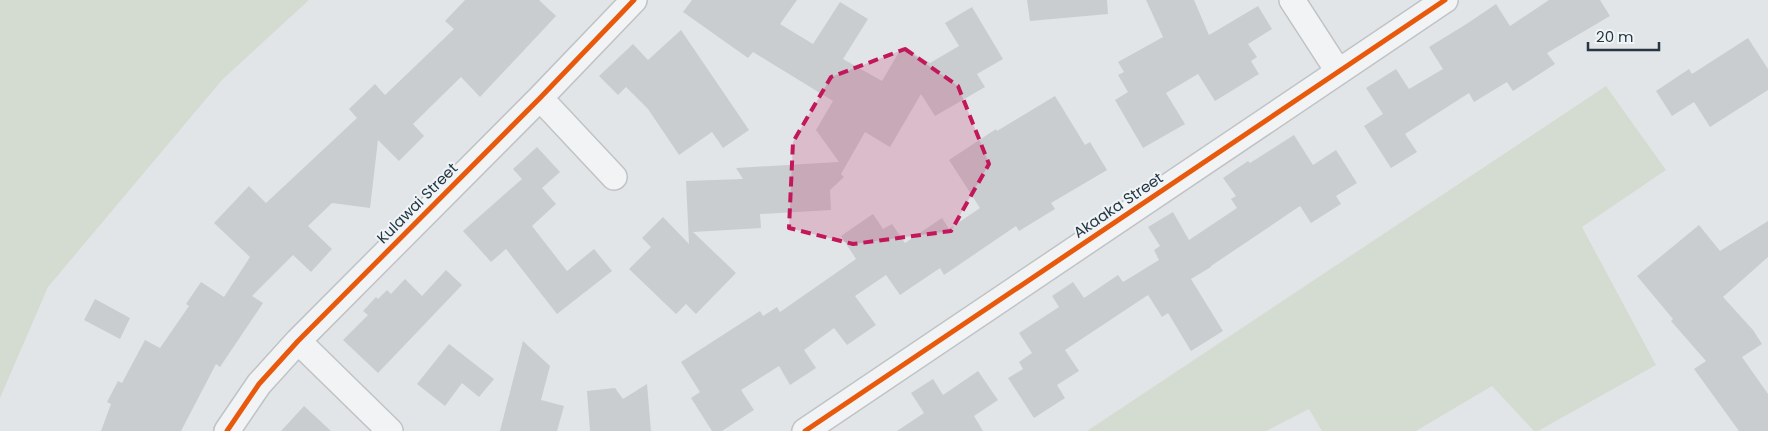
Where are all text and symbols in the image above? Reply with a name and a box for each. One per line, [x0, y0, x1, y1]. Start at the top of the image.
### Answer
scale bar [1588, 20, 1659, 52]
text: 20 m [1596, 26, 1634, 47]
street label: Kulawai Street [372, 158, 462, 248]
street label: Akaaka Street [1069, 167, 1167, 243]

